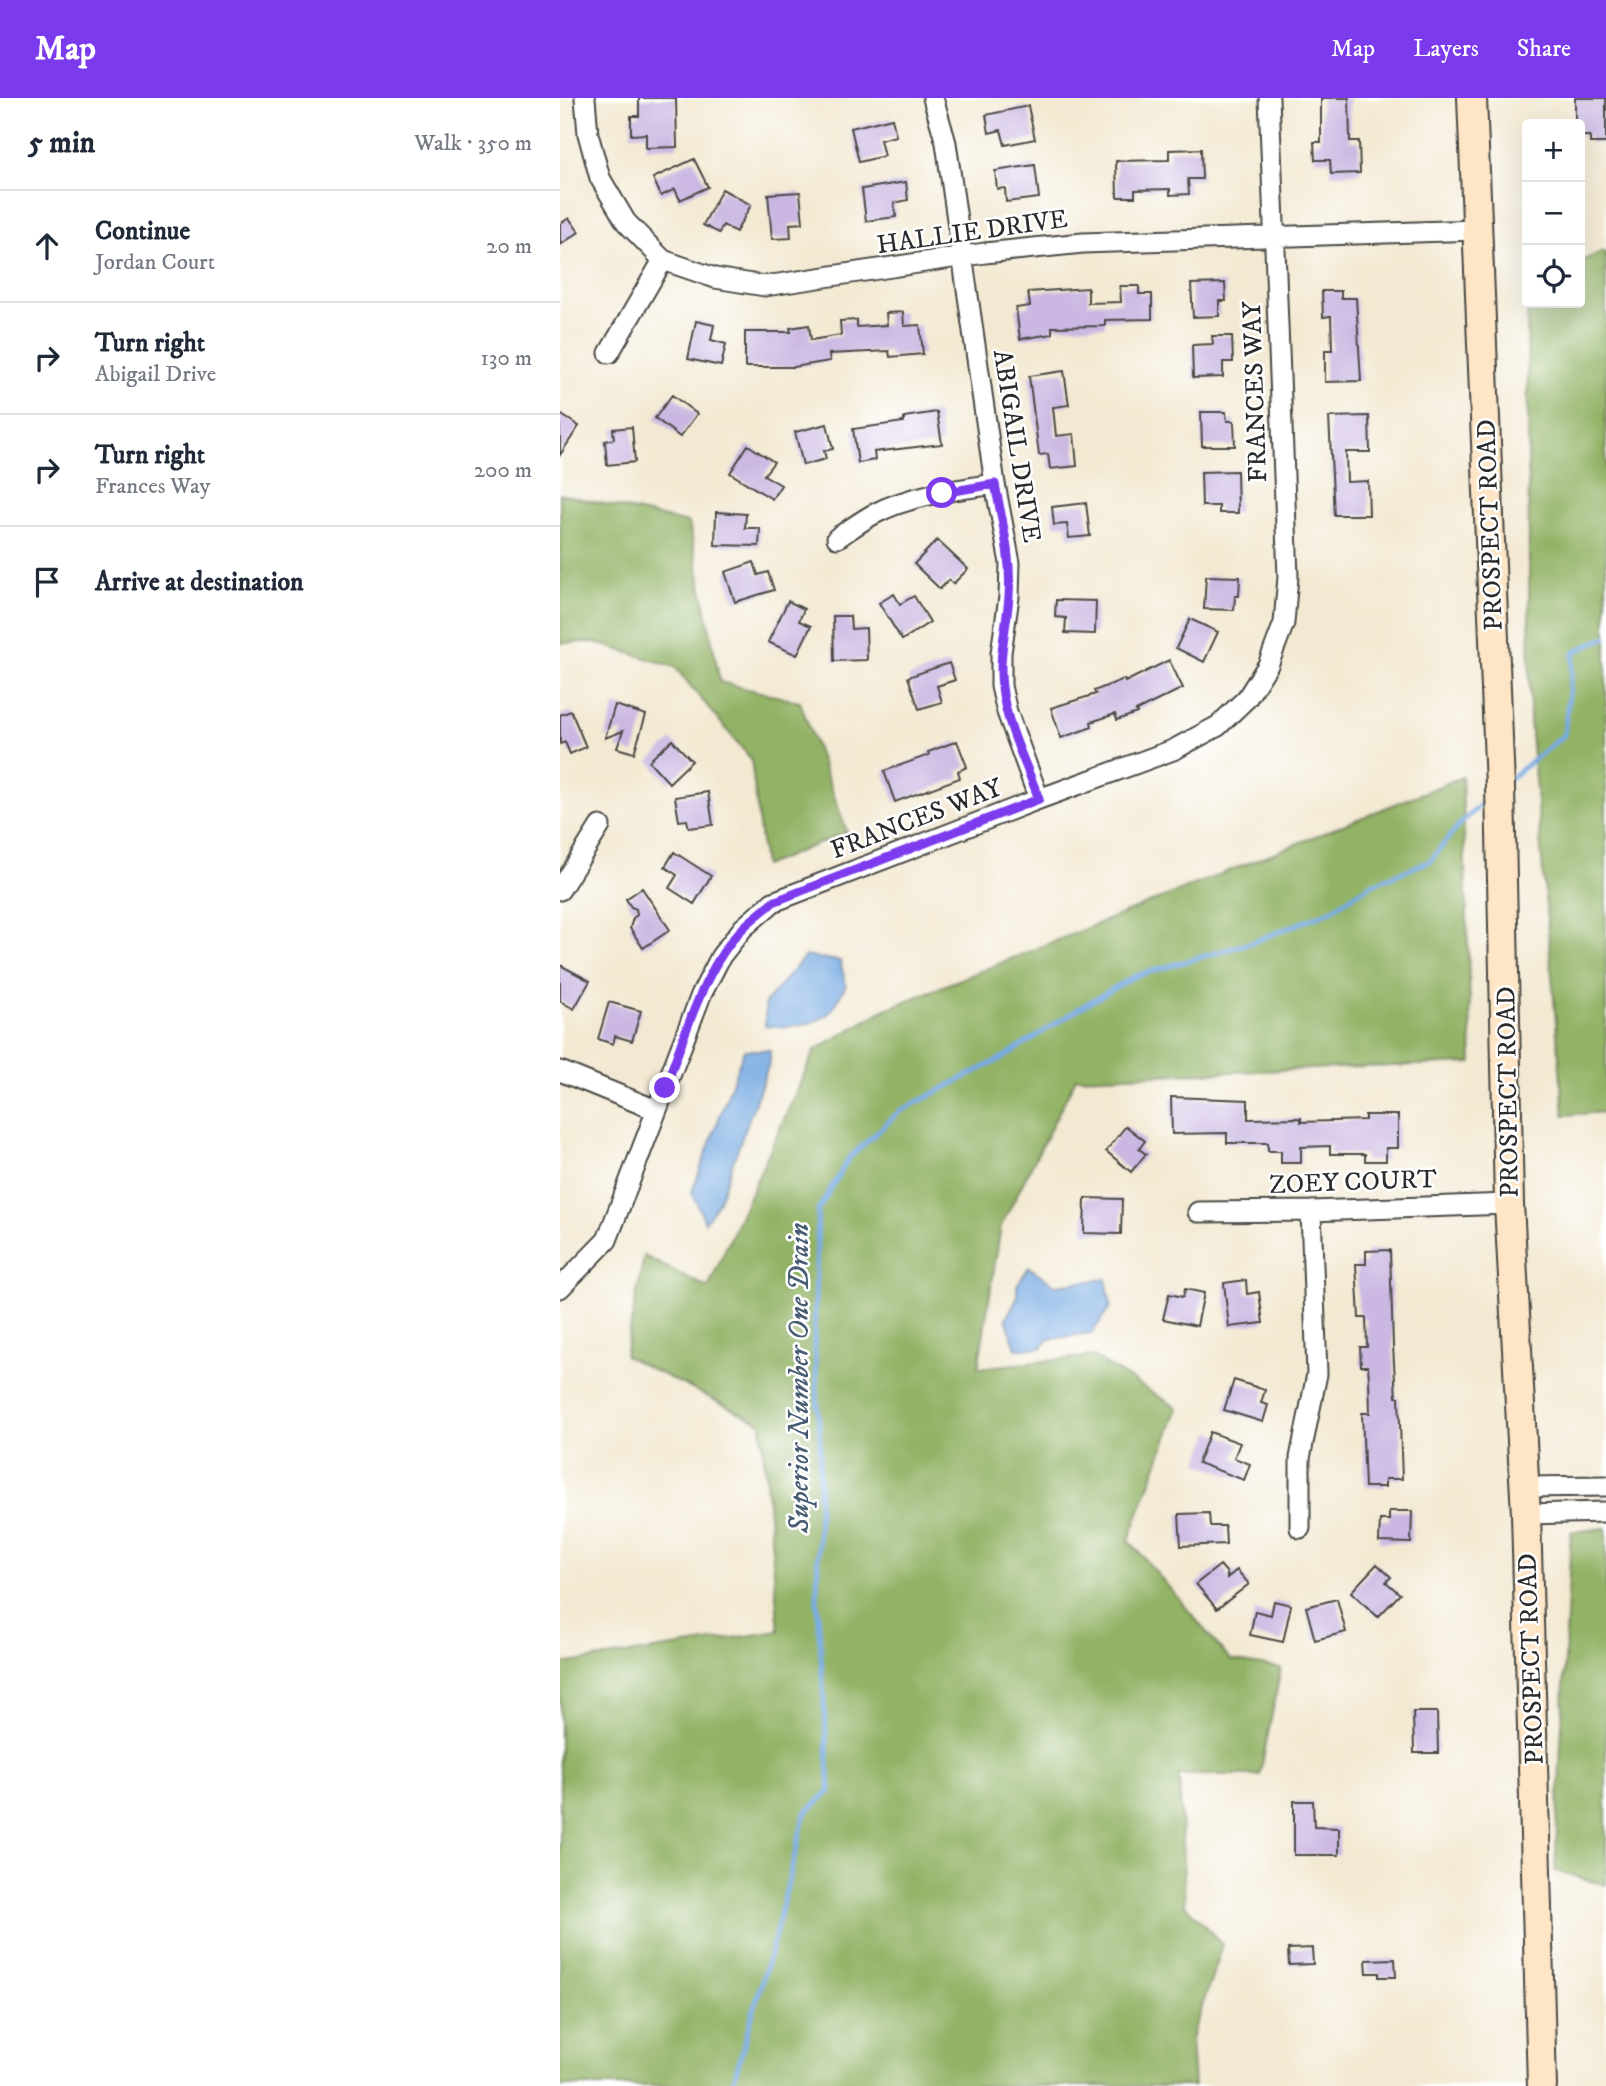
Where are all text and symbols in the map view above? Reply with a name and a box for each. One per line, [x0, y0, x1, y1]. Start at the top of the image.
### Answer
text: Map [35, 29, 96, 70]
text: Map [1331, 34, 1375, 64]
text: Layers [1413, 34, 1479, 64]
text: Share [1517, 34, 1571, 64]
map controls [1522, 119, 1585, 308]
button: + [1522, 119, 1585, 182]
text: 5 min [28, 125, 95, 162]
text: Walk · 350 m [414, 129, 532, 158]
button: − [1522, 182, 1585, 245]
street label: HALLIE DRIVE [875, 203, 1070, 262]
text: Continue [95, 215, 190, 248]
icon: ahead [28, 227, 66, 265]
text: 20 m [486, 232, 532, 261]
button: locate [1522, 245, 1585, 308]
text: Jordan Court [95, 248, 215, 277]
street label: FRANCES WAY [1236, 300, 1275, 483]
text: Turn right [95, 327, 205, 360]
icon: right [28, 339, 66, 377]
text: 130 m [480, 344, 532, 373]
street label: ABIGAIL DRIVE [985, 347, 1048, 545]
text: Abigail Drive [95, 360, 216, 389]
street label: PROSPECT ROAD [1470, 419, 1511, 631]
text: Turn right [95, 439, 205, 472]
icon: right [28, 451, 66, 489]
text: 200 m [474, 456, 532, 485]
text: Frances Way [95, 472, 211, 501]
route start [926, 477, 957, 508]
icon: arrive [28, 563, 66, 601]
text: Arrive at destination [95, 566, 304, 599]
street label: FRANCES WAY [826, 771, 1008, 867]
street label: PROSPECT ROAD [1490, 986, 1527, 1198]
route end [649, 1072, 680, 1103]
street label: ZOEY COURT [1269, 1163, 1438, 1202]
water label: Superior Number One Drain [782, 1223, 817, 1534]
street label: PROSPECT ROAD [1511, 1553, 1552, 1765]

